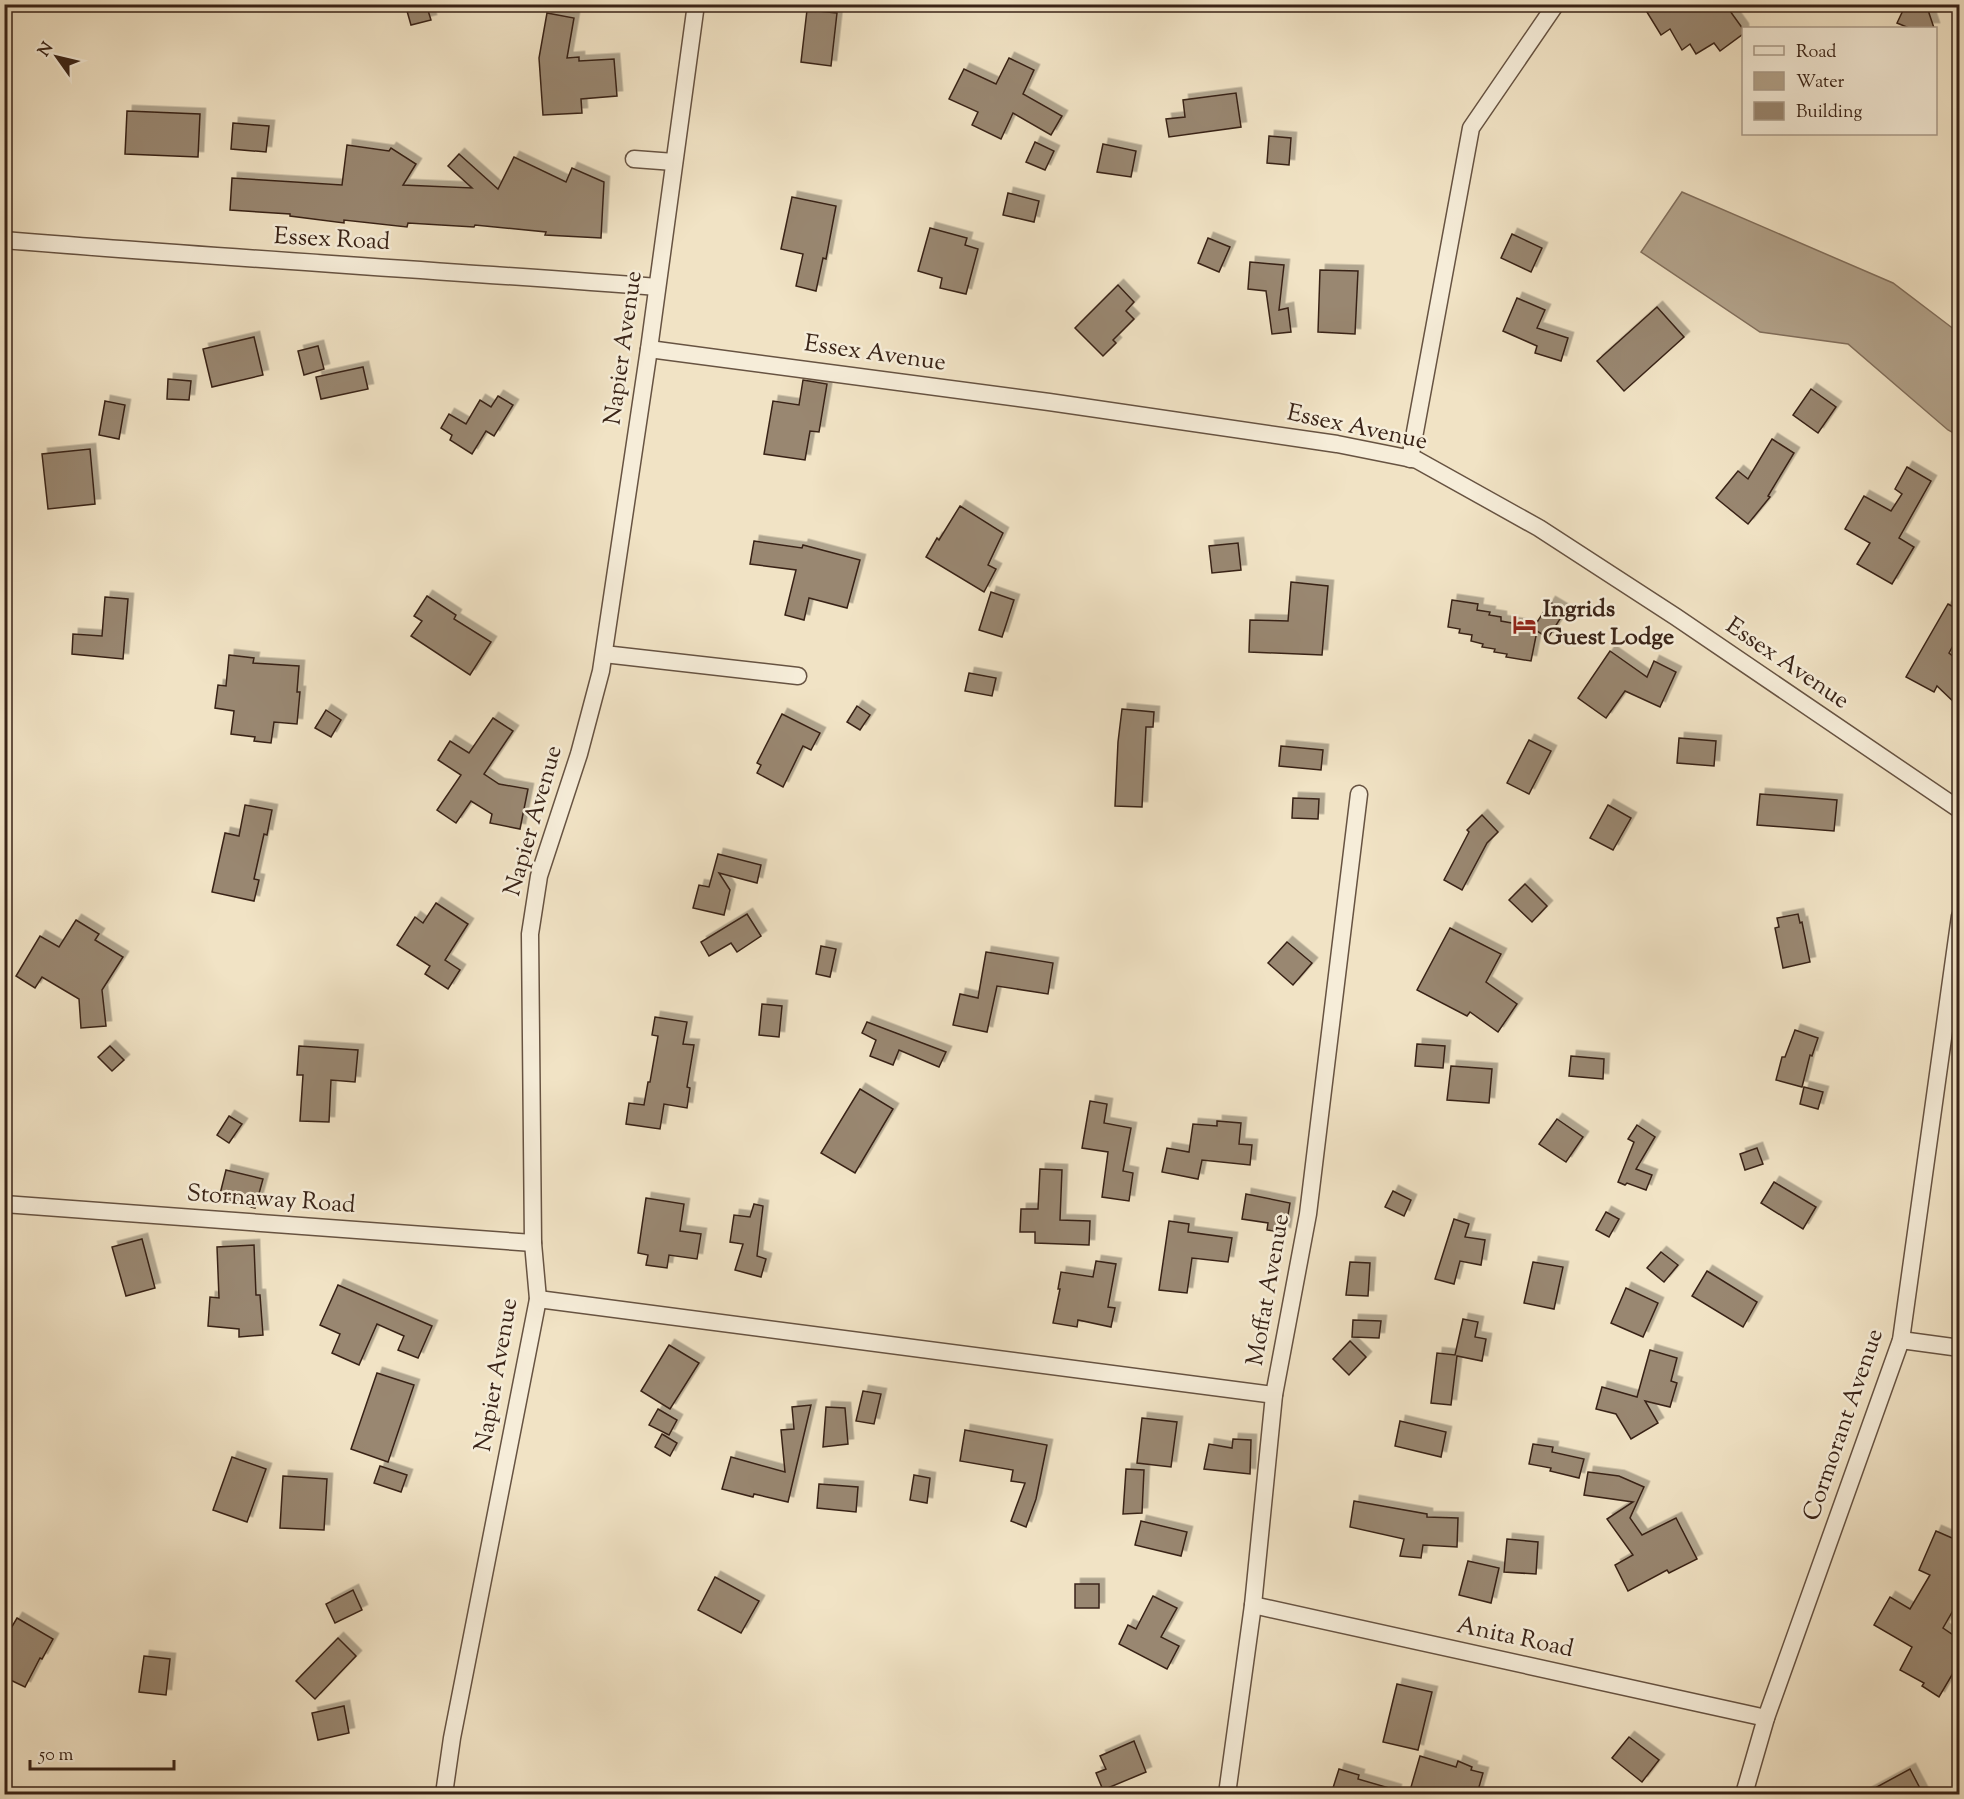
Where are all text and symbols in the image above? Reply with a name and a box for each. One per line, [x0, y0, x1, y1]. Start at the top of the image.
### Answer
north arrow [27, 27, 87, 87]
legend [1742, 27, 1937, 135]
text: N [34, 38, 60, 62]
text: Road [1796, 40, 1836, 66]
text: Water [1796, 70, 1845, 96]
text: Building [1796, 100, 1862, 126]
street label: Essex Road [273, 220, 392, 260]
street label: Napier Avenue [596, 269, 652, 427]
street label: Essex Avenue [802, 327, 948, 381]
street label: Essex Avenue [1284, 397, 1430, 459]
place label: Ingrids Guest Lodge [1543, 593, 1674, 655]
street label: Essex Avenue [1718, 610, 1856, 718]
hotel icon: Ingrids Guest Lodge [1512, 611, 1538, 637]
street label: Napier Avenue [496, 742, 572, 900]
street label: Stornaway Road [185, 1177, 357, 1223]
street label: Moffat Avenue [1239, 1211, 1299, 1369]
street label: Napier Avenue [467, 1296, 527, 1454]
street label: Cormorant Avenue [1795, 1324, 1893, 1526]
street label: Anita Road [1453, 1609, 1577, 1667]
scale bar [30, 1733, 174, 1771]
text: 50 m [38, 1743, 74, 1769]

